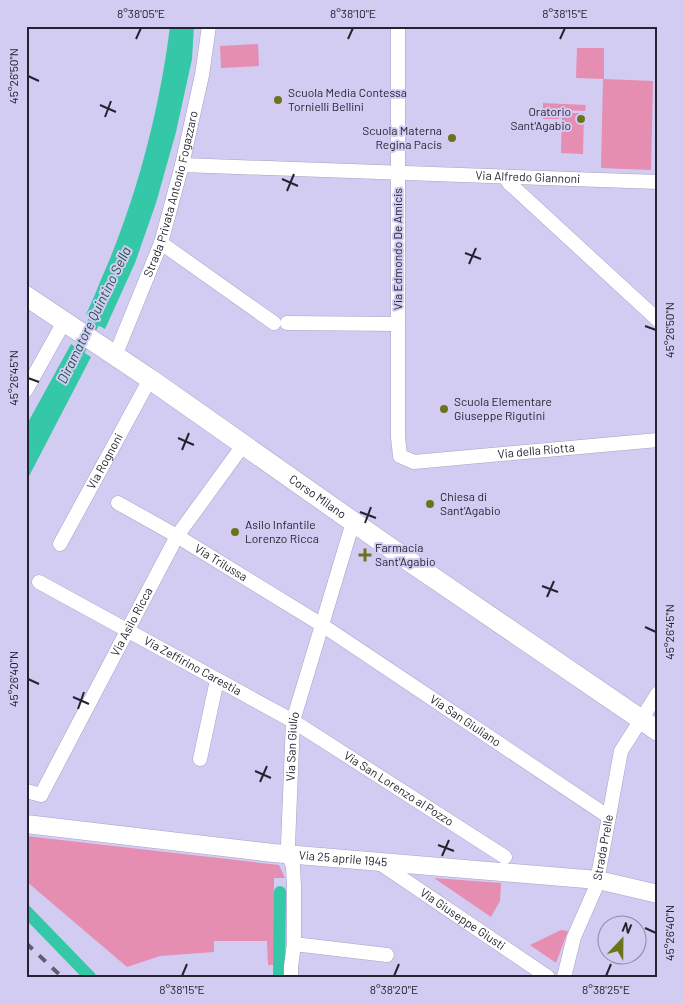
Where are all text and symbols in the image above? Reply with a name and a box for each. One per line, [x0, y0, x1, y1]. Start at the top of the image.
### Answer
text: 8°38'05"E [117, 6, 165, 20]
text: 8°38'10"E [330, 6, 376, 20]
text: 8°38'15"E [542, 6, 588, 20]
text: 45°26'50"N [6, 48, 20, 104]
place label: Scuola Media Contessa Tornielli Bellini [288, 85, 407, 113]
marker: Scuola Media Contessa Tornielli Bellini [272, 94, 284, 106]
place label: Oratorio Sant'Agabio [510, 104, 571, 132]
street label: Strada Privata Antonio Fogazzaro [140, 109, 200, 279]
marker: Oratorio Sant'Agabio [575, 113, 587, 125]
place label: Scuola Materna Regina Pacis [362, 123, 442, 151]
marker: Scuola Materna Regina Pacis [446, 132, 458, 144]
street label: Via Alfredo Giannoni [475, 167, 580, 185]
street label: Via Edmondo De Amicis [390, 188, 404, 310]
water label: Diramatore Quintino Sella [53, 244, 134, 386]
text: 45°26'50"N [662, 302, 676, 358]
text: 45°26'45"N [6, 350, 20, 406]
place label: Scuola Elementare Giuseppe Rigutini [454, 394, 552, 422]
marker: Scuola Elementare Giuseppe Rigutini [438, 403, 450, 415]
street label: Via Rognoni [83, 431, 125, 491]
street label: Via della Riotta [497, 440, 575, 460]
street label: Corso Milano [287, 471, 349, 521]
place label: Chiesa di Sant'Agabio [440, 489, 501, 517]
marker: Chiesa di Sant'Agabio [424, 498, 436, 510]
place label: Asilo Infantile Lorenzo Ricca [245, 517, 319, 545]
marker: Asilo Infantile Lorenzo Ricca [229, 526, 241, 538]
place label: Farmacia Sant'Agabio [375, 540, 436, 568]
street label: Via Trilussa [193, 541, 250, 583]
marker: Farmacia Sant'Agabio [359, 549, 371, 561]
street label: Via Asilo Ricca [107, 585, 155, 658]
text: 45°26'45"N [662, 604, 676, 660]
street label: Via Zeffirino Carestia [142, 633, 244, 697]
text: 45°26'40"N [6, 651, 20, 707]
street label: Via San Giuliano [428, 691, 504, 749]
street label: Via San Giulio [283, 709, 302, 781]
street label: Via San Lorenzo al Pozzo [342, 748, 457, 828]
street label: Strada Prelle [589, 813, 615, 881]
street label: Via 25 aprile 1945 [298, 847, 388, 868]
street label: Via Giuseppe Giusti [418, 885, 508, 952]
text: 45°26'40"N [662, 905, 676, 961]
north arrow [596, 916, 646, 966]
text: N [620, 918, 635, 937]
text: 8°38'15"E [159, 982, 205, 996]
text: 8°38'20"E [370, 982, 418, 996]
text: 8°38'25"E [582, 982, 630, 996]

